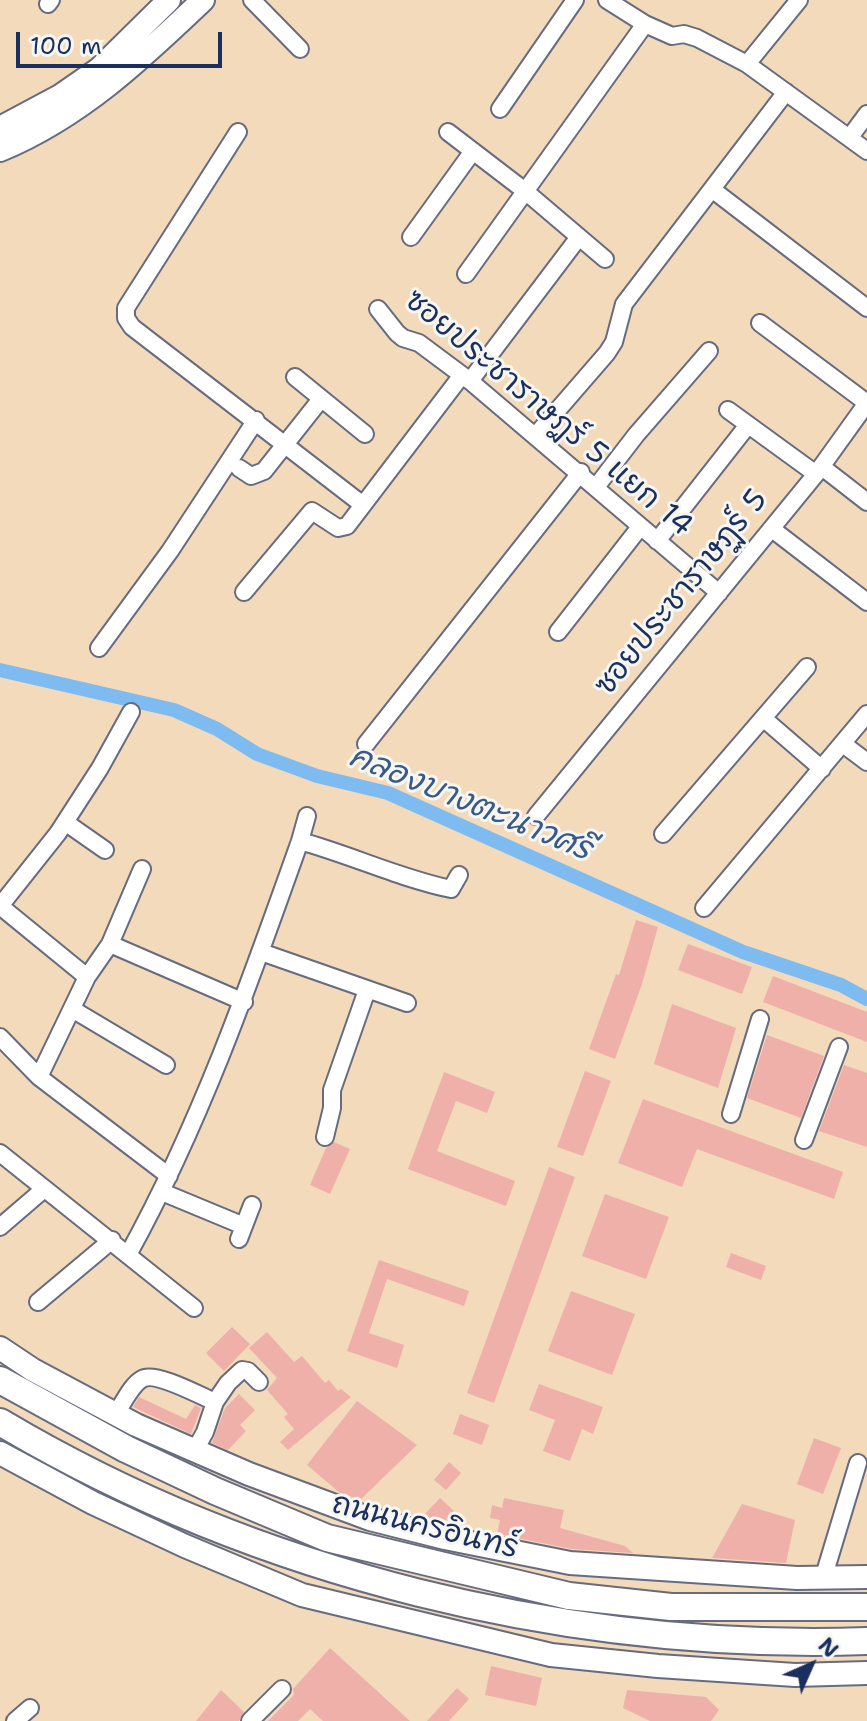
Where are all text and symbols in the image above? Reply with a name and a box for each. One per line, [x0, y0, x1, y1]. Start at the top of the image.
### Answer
scale bar [20, 16, 226, 66]
text: 100 m [30, 30, 102, 62]
street label: ซอยประชาราษฎร์ 5 แยก 14 [397, 283, 699, 545]
street label: ซอยประชาราษฏร์ 5 [588, 483, 776, 703]
water label: คลองบางตะนาวศรี [343, 738, 597, 870]
street label: ถนนนครอินทร์ [328, 1486, 522, 1568]
north arrow [771, 1625, 851, 1705]
text: N [812, 1631, 845, 1664]

